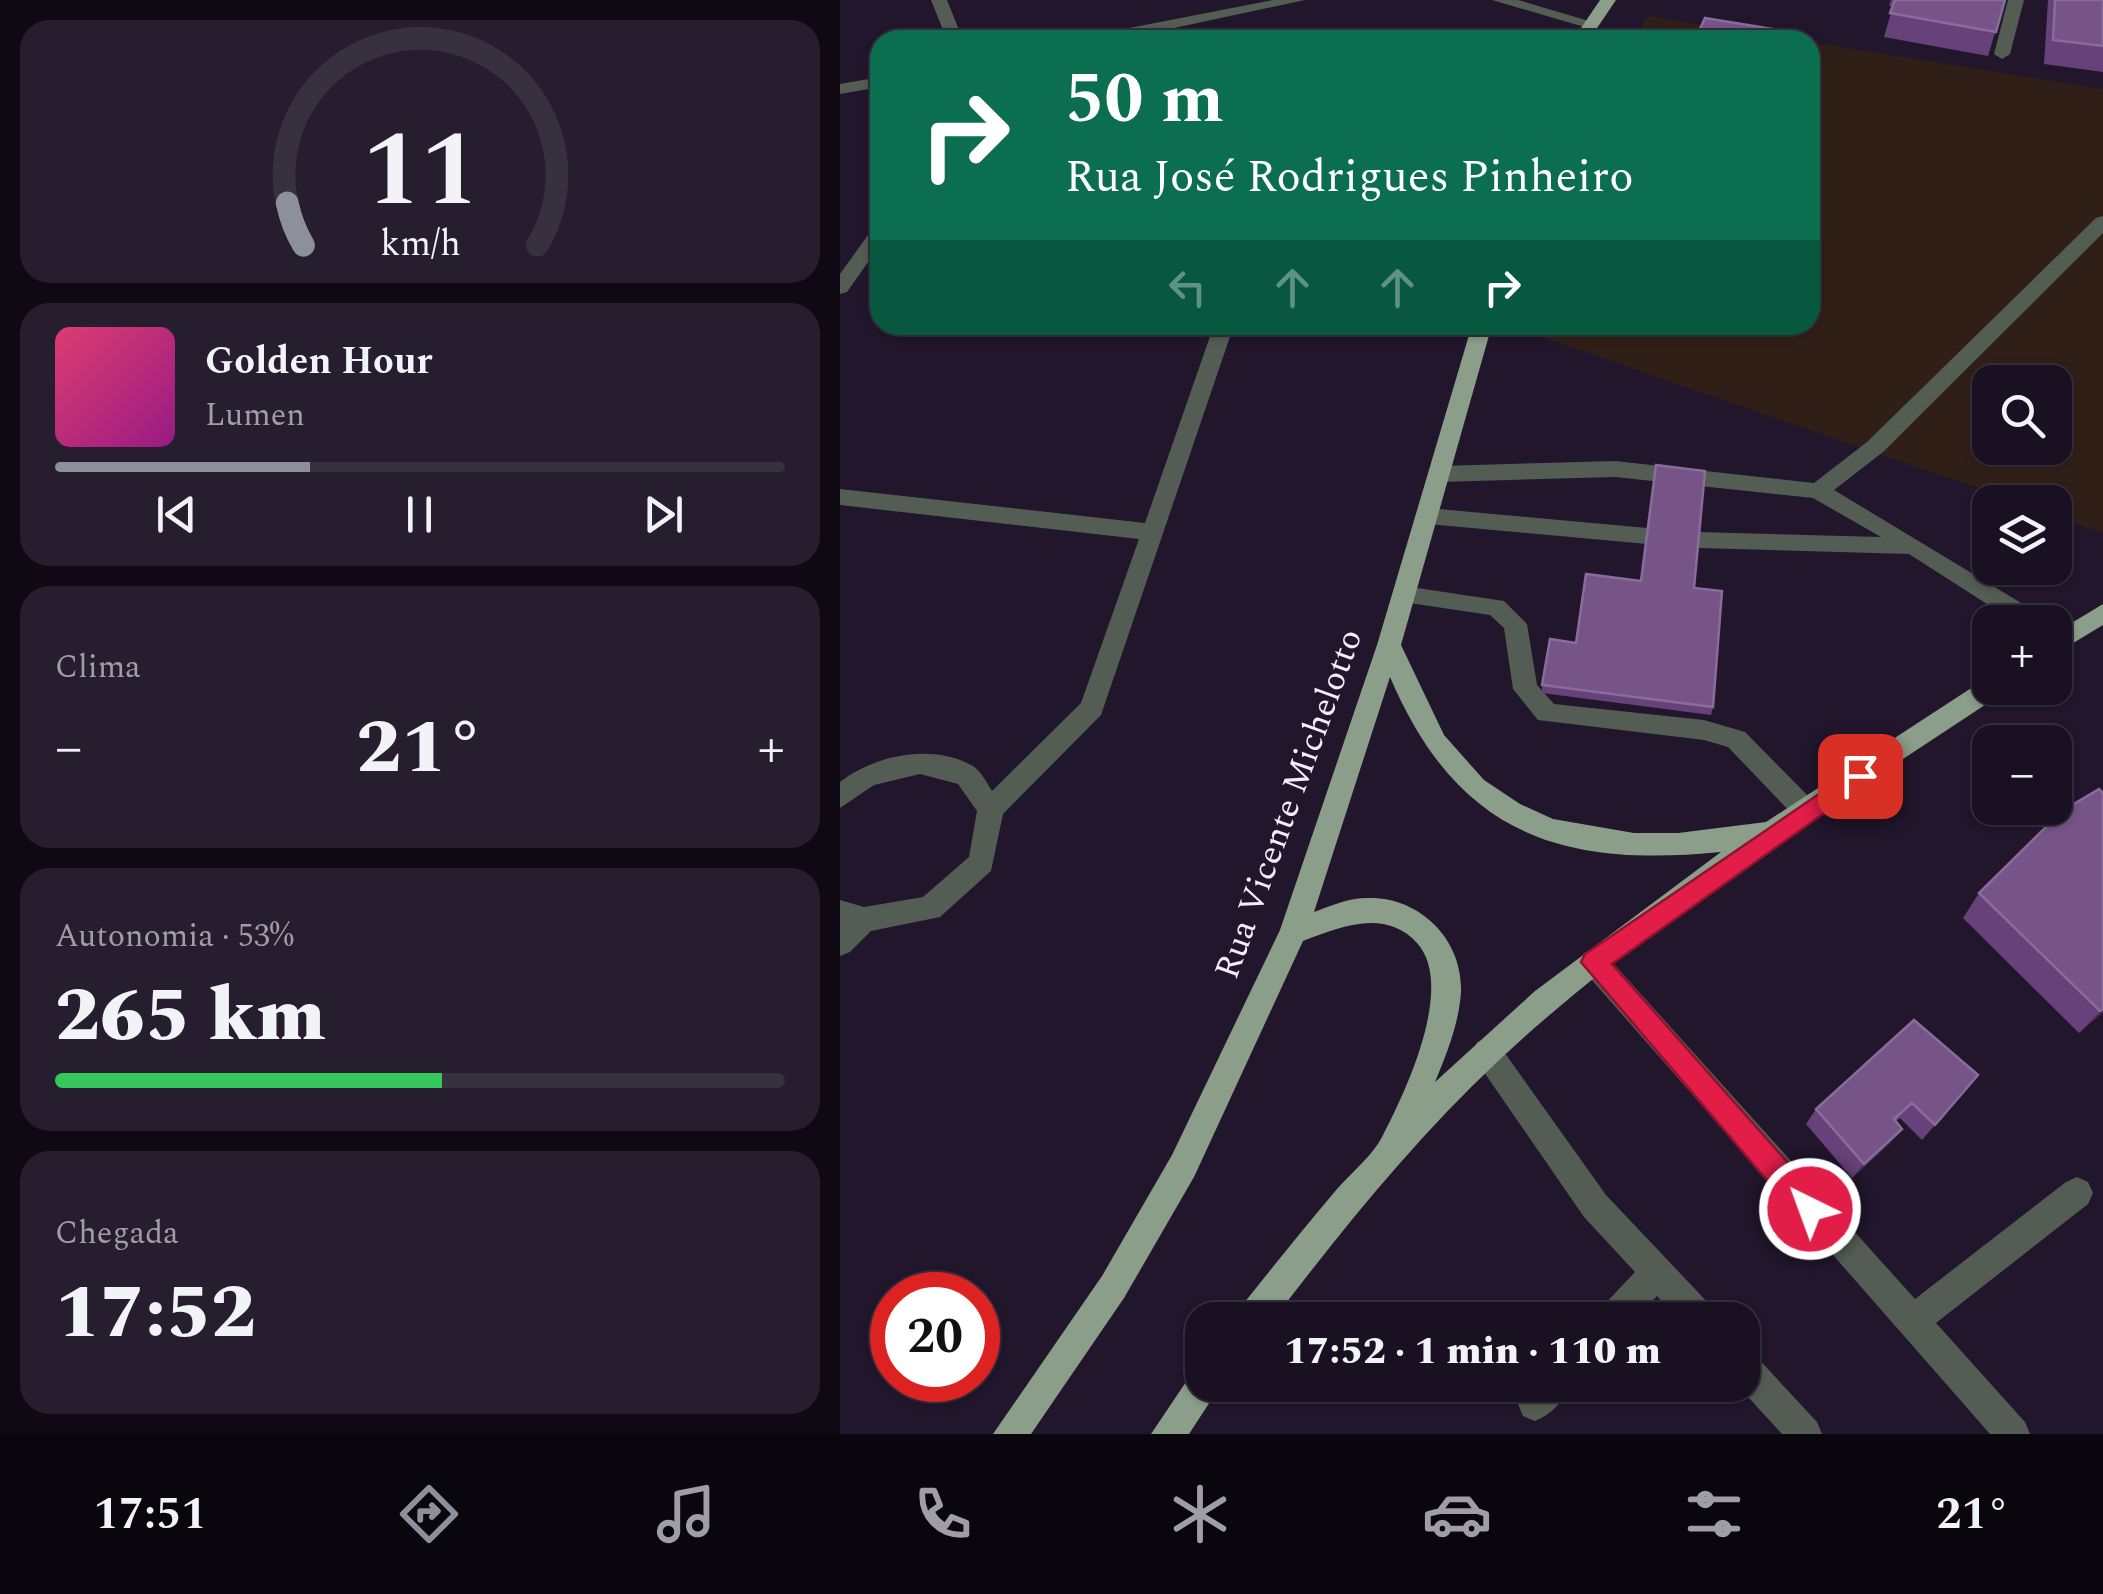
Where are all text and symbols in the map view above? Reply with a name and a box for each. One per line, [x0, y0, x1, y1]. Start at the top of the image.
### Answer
text: 50 m [1065, 47, 1224, 153]
icon: right [900, 70, 1030, 200]
text: 11 [362, 93, 478, 251]
text: Rua José Rodrigues Pinheiro [1065, 143, 1634, 212]
text: km/h [380, 217, 460, 272]
icon: left [1160, 260, 1215, 315]
icon: ahead [1265, 260, 1320, 315]
icon: ahead [1370, 260, 1425, 315]
icon: right [1475, 260, 1530, 315]
text: Golden Hour [205, 333, 432, 391]
map controls [1972, 365, 2072, 825]
button: search [1972, 365, 2072, 465]
text: Lumen [205, 391, 305, 440]
button: layers [1972, 485, 2072, 585]
icon: previous [149, 487, 204, 542]
icon: pause [392, 487, 447, 542]
icon: next [636, 487, 691, 542]
button: + [1972, 605, 2072, 705]
street label: Rua Vicente Michelotto [1201, 622, 1377, 986]
text: Clima [55, 643, 141, 692]
text: 21° [356, 692, 484, 806]
text: − [55, 707, 83, 790]
text: + [757, 707, 785, 790]
button: − [1972, 725, 2072, 825]
pin [1818, 734, 1903, 819]
icon: arrive [1833, 749, 1888, 804]
text: Autonomia · 53% [55, 912, 294, 961]
text: 265 km [55, 960, 326, 1074]
position arrow [1758, 1157, 1862, 1261]
text: Chegada [55, 1209, 179, 1258]
text: 17:52 [55, 1257, 256, 1371]
speed limit sign: 20 [870, 1272, 1000, 1402]
text: 17:52 · 1 min · 110 m [1284, 1323, 1661, 1381]
icon: directions [394, 1479, 464, 1549]
icon: music [651, 1479, 721, 1549]
icon: phone [908, 1479, 978, 1549]
icon: climate [1165, 1479, 1235, 1549]
icon: car [1422, 1479, 1492, 1549]
icon: filters [1679, 1479, 1749, 1549]
text: 17:51 [94, 1480, 207, 1549]
text: 21° [1936, 1480, 2009, 1549]

